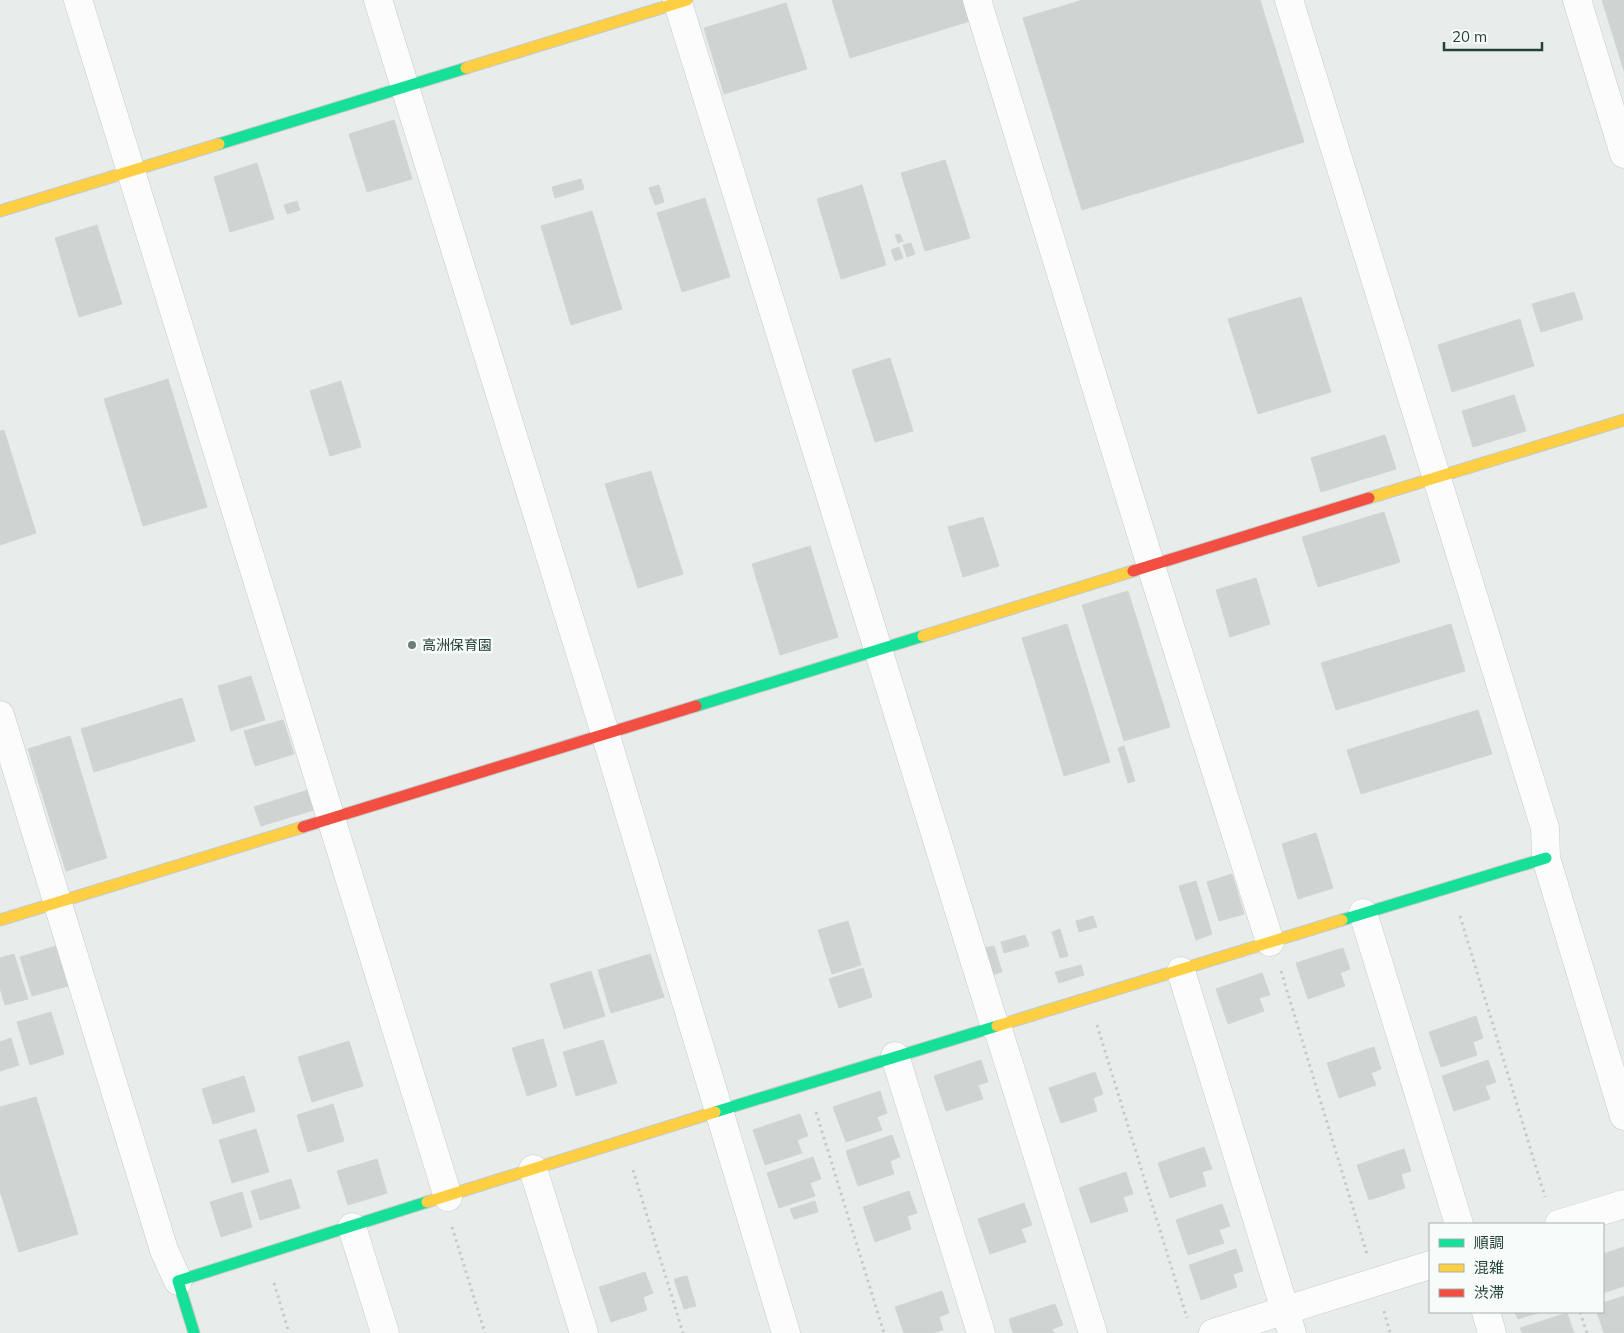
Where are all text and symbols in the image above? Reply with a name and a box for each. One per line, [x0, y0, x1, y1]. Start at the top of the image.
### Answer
scale bar [1444, 20, 1542, 52]
text: 20 m [1452, 27, 1487, 46]
place label: 高洲保育園 [422, 636, 492, 654]
marker: 高洲保育園 [406, 639, 418, 651]
legend [1429, 1223, 1604, 1313]
text: 順調 [1474, 1233, 1504, 1252]
text: 混雑 [1474, 1258, 1504, 1277]
text: 渋滞 [1474, 1283, 1504, 1302]

